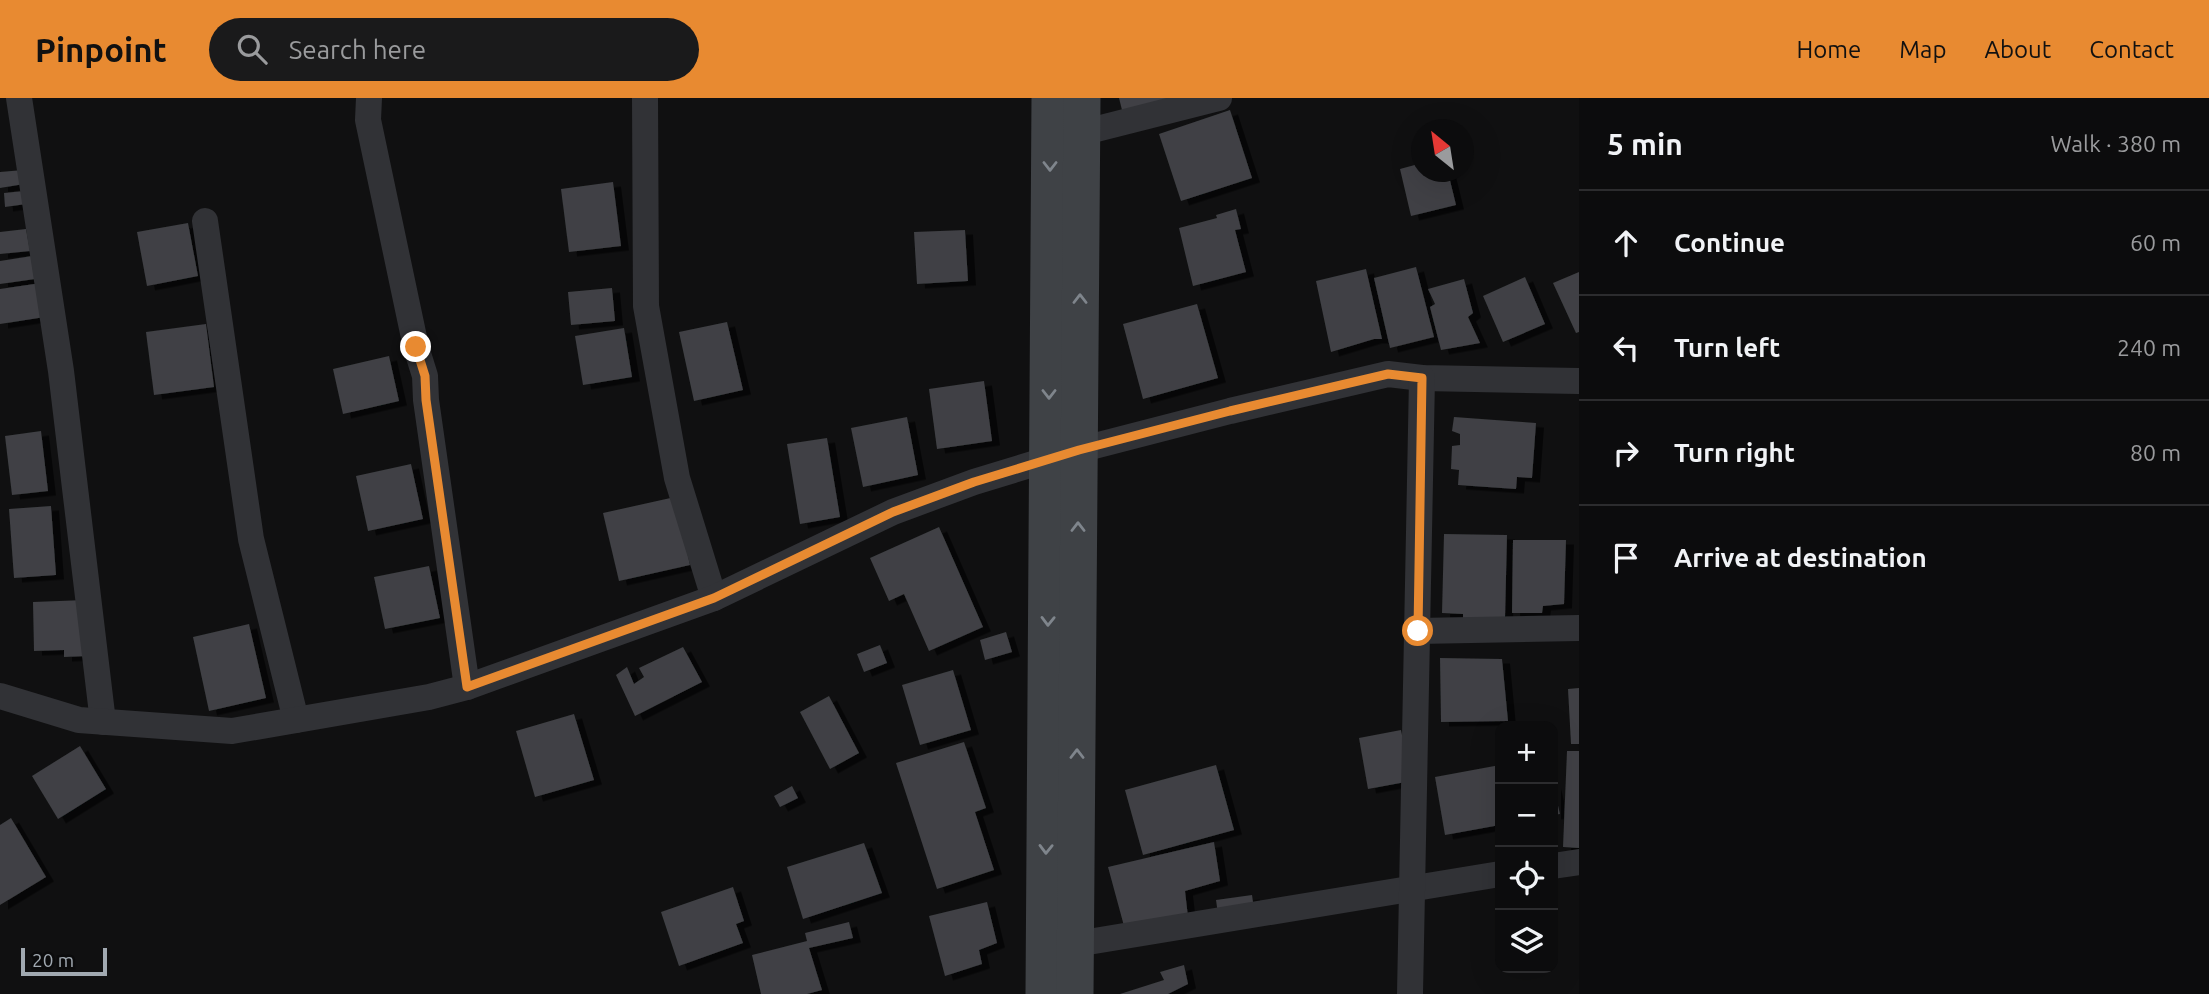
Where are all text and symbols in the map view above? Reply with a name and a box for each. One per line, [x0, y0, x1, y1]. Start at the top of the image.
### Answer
search box [209, 18, 699, 81]
icon: search [233, 30, 271, 68]
text: Pinpoint [35, 31, 167, 68]
text: Search here [289, 35, 426, 64]
text: Home [1796, 36, 1861, 63]
text: Map [1899, 36, 1946, 63]
text: About [1984, 36, 2051, 63]
text: Contact [2089, 36, 2174, 63]
north arrow [1411, 119, 1474, 182]
text: 5 min [1607, 127, 1683, 161]
text: Walk · 380 m [2050, 131, 2181, 156]
one-way arrow [1042, 161, 1058, 172]
icon: ahead [1607, 224, 1645, 262]
text: Continue [1674, 228, 1785, 257]
text: 60 m [2130, 230, 2181, 255]
one-way arrow [1072, 294, 1088, 304]
icon: left [1607, 329, 1645, 367]
route end [400, 331, 431, 362]
text: Turn left [1674, 333, 1780, 362]
text: 240 m [2117, 335, 2181, 360]
one-way arrow [1041, 389, 1057, 399]
icon: right [1607, 434, 1645, 472]
text: Turn right [1674, 438, 1795, 467]
text: 80 m [2130, 440, 2181, 465]
one-way arrow [1070, 521, 1086, 532]
icon: arrive [1607, 539, 1645, 577]
text: Arrive at destination [1674, 543, 1927, 572]
route start [1402, 615, 1433, 646]
one-way arrow [1040, 616, 1056, 627]
map controls [1495, 721, 1558, 973]
button: + [1495, 721, 1558, 784]
one-way arrow [1069, 749, 1085, 759]
button: − [1495, 784, 1558, 847]
one-way arrow [1038, 844, 1054, 854]
button: locate [1495, 847, 1558, 910]
button: layers [1495, 910, 1558, 973]
scale bar [21, 945, 107, 977]
text: 20 m [32, 949, 74, 971]

